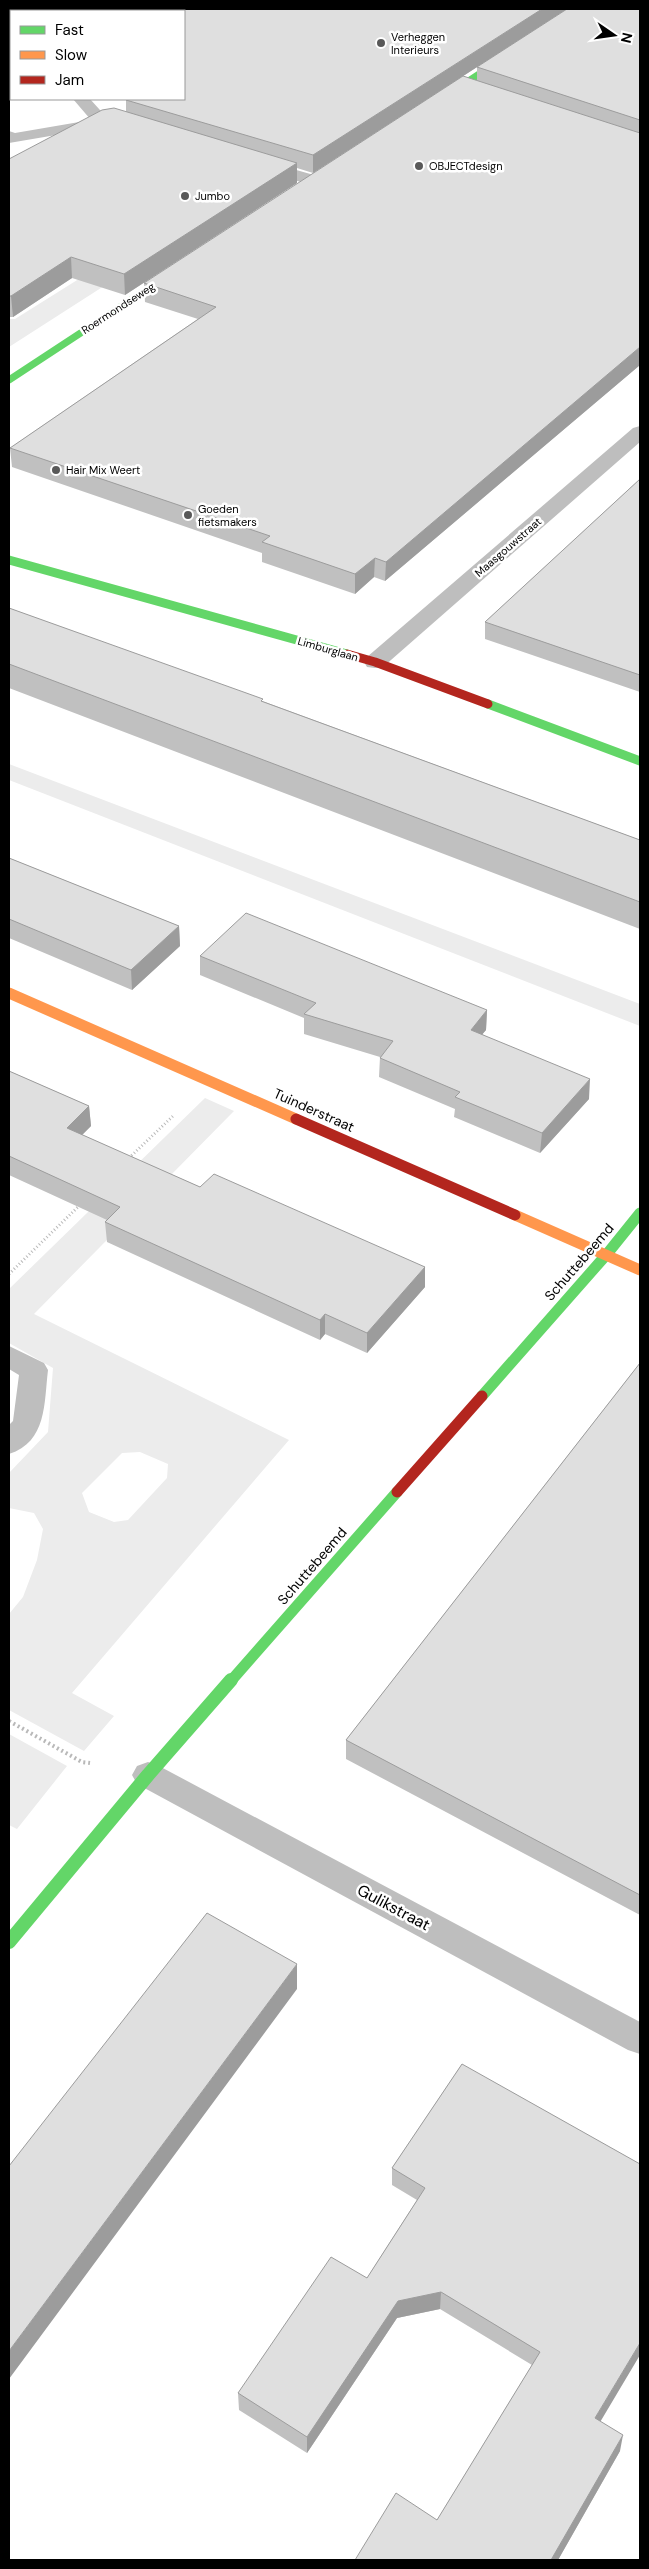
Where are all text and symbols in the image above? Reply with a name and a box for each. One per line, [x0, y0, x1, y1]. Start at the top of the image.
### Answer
legend [10, 10, 185, 100]
north arrow [589, 10, 639, 60]
text: Fast [55, 20, 84, 40]
place label: Verheggen Interieurs [391, 30, 445, 57]
text: N [617, 31, 637, 45]
marker: Verheggen Interieurs [375, 37, 387, 49]
text: Slow [55, 45, 88, 65]
text: Jam [55, 70, 84, 90]
place label: OBJECTdesign [429, 159, 503, 173]
marker: OBJECTdesign [413, 160, 425, 172]
place label: Jumbo [195, 189, 230, 203]
marker: Jumbo [179, 190, 191, 202]
street label: Roermondseweg [79, 279, 157, 337]
place label: Hair Mix Weert [66, 463, 140, 477]
marker: Hair Mix Weert [50, 464, 62, 476]
place label: Goeden fietsmakers [198, 502, 257, 529]
marker: Goeden fietsmakers [182, 509, 194, 521]
street label: Maasgouwstraat [472, 514, 544, 580]
street label: Limburglaan [296, 634, 360, 664]
street label: Tuinderstraat [271, 1084, 357, 1136]
street label: Schuttebeemd [540, 1220, 618, 1304]
street label: Schuttebeemd [273, 1524, 351, 1608]
street label: Gulikstraat [354, 1879, 434, 1935]

